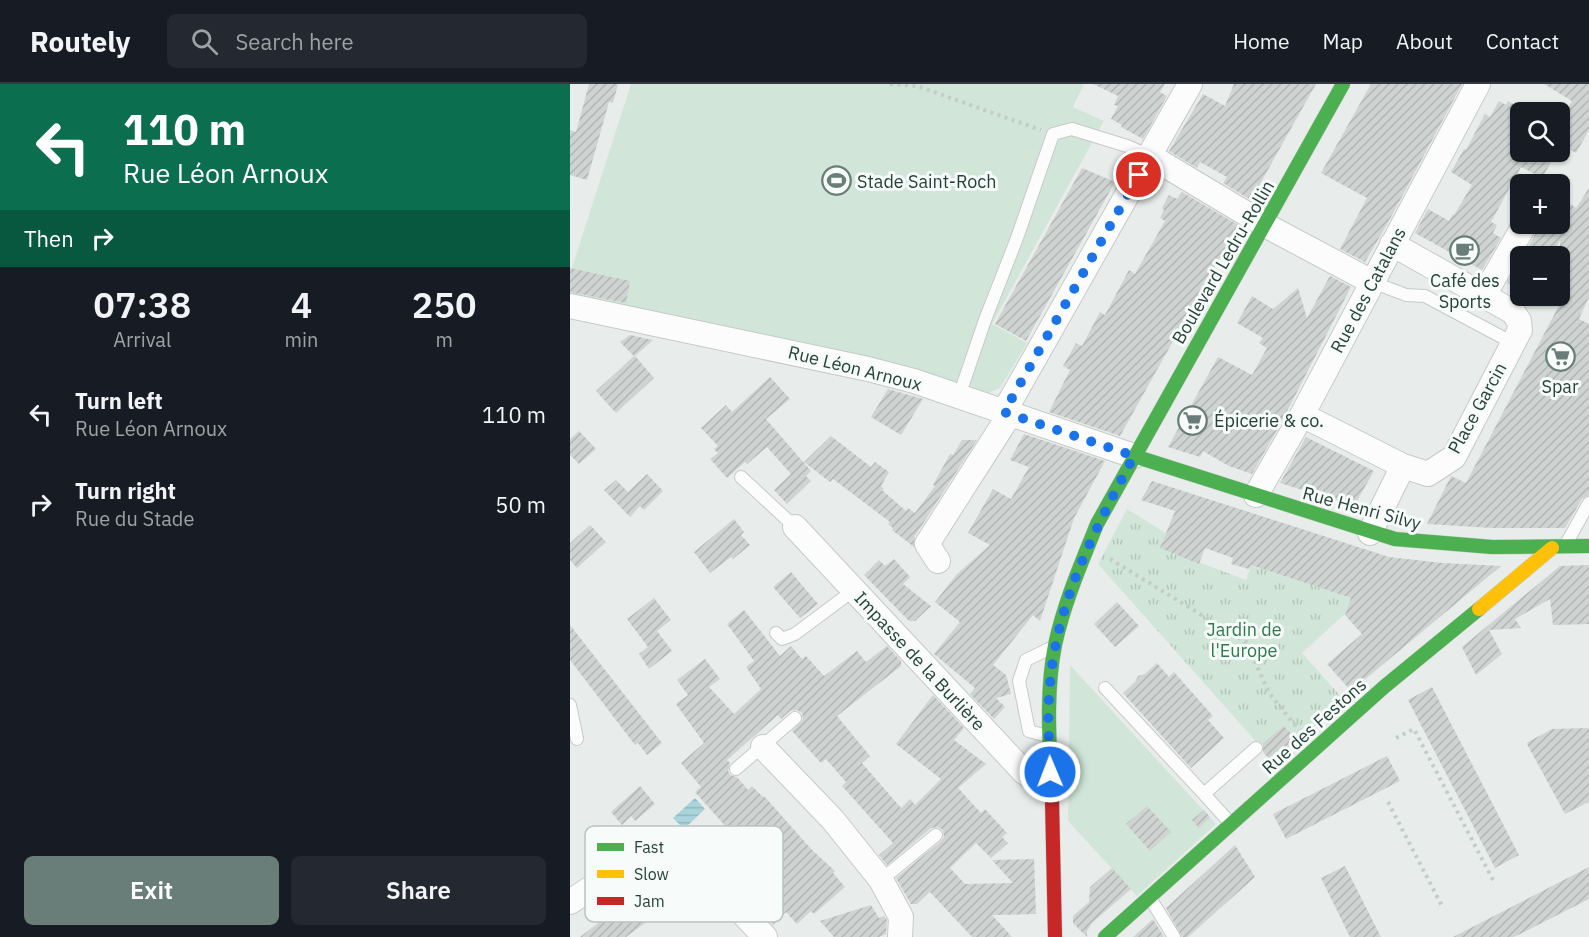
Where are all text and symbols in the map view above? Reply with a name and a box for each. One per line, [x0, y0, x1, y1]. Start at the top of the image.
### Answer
search box [167, 14, 587, 68]
text: Routely [30, 23, 131, 60]
icon: search [188, 25, 221, 58]
text: Search here [236, 27, 354, 56]
text: Home [1233, 27, 1290, 55]
text: Map [1323, 27, 1363, 55]
text: About [1396, 27, 1453, 55]
text: Contact [1486, 27, 1559, 55]
text: 110 m [123, 102, 246, 157]
map controls [1510, 102, 1570, 306]
button: search [1510, 102, 1570, 162]
icon: left [24, 108, 102, 186]
pin [1113, 149, 1164, 200]
text: Rue Léon Arnoux [123, 155, 328, 190]
icon: arrive [1122, 158, 1155, 191]
sports icon: Stade Saint-Roch [820, 165, 852, 197]
place label: Stade Saint-Roch [857, 170, 997, 193]
button: + [1510, 174, 1570, 234]
street label: Boulevard Ledru-Rollin [1167, 176, 1279, 348]
icon: right [86, 222, 119, 255]
street label: Rue des Catalans [1325, 223, 1411, 357]
text: Then [24, 224, 74, 253]
cafe icon: Café des Sports [1449, 235, 1481, 267]
button: − [1510, 246, 1570, 306]
place label: Café des Sports [1430, 269, 1500, 313]
text: 07:38 [93, 281, 191, 328]
text: 4 [291, 281, 312, 328]
text: 250 [412, 281, 477, 328]
text: Arrival [113, 326, 171, 353]
text: min [285, 326, 318, 353]
text: m [435, 326, 453, 353]
street label: Rue Léon Arnoux [786, 340, 924, 396]
supermarket icon: Spar [1544, 341, 1576, 373]
street label: Place Garcin [1442, 358, 1512, 458]
place label: Spar [1541, 375, 1579, 398]
text: Turn left [75, 386, 163, 415]
icon: left [24, 398, 57, 431]
text: 110 m [482, 400, 546, 429]
supermarket icon: Épicerie & co. [1177, 404, 1209, 436]
place label: Épicerie & co. [1214, 409, 1324, 432]
text: Rue Léon Arnoux [75, 415, 227, 442]
text: Turn right [75, 476, 176, 505]
street label: Rue Henri Silvy [1300, 481, 1424, 535]
icon: right [24, 488, 57, 521]
text: 50 m [495, 490, 546, 519]
text: Rue du Stade [75, 505, 194, 532]
street label: Impasse de la Burlière [849, 587, 991, 736]
park label: Jardin de l'Europe [1206, 618, 1282, 662]
street label: Rue des Festons [1257, 673, 1371, 779]
position arrow [1018, 740, 1082, 804]
legend [585, 826, 783, 922]
text: Fast [634, 837, 664, 857]
button: Exit [24, 856, 279, 925]
button: Share [291, 856, 546, 925]
text: Slow [634, 864, 669, 884]
text: Jam [634, 891, 665, 911]

